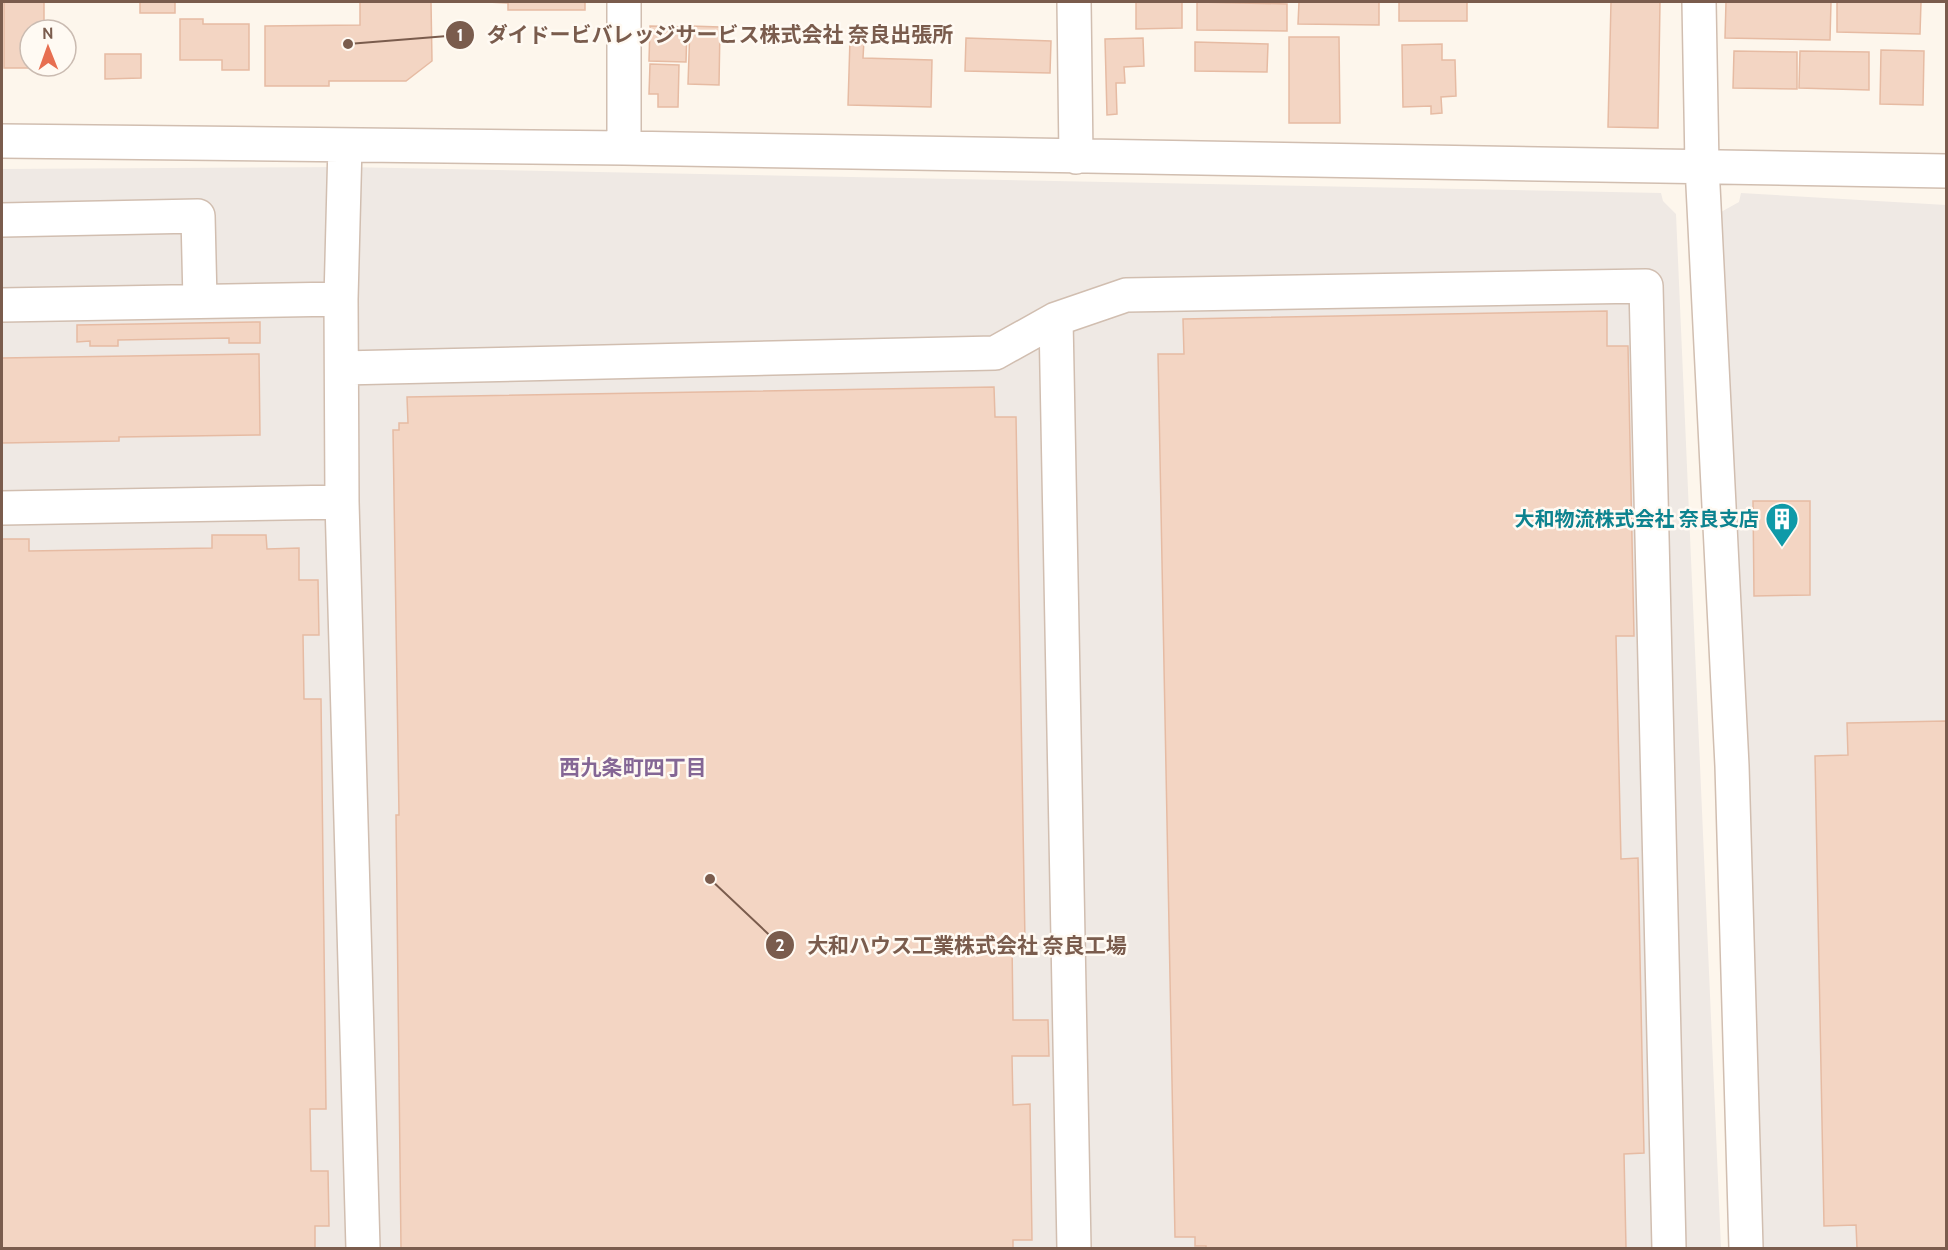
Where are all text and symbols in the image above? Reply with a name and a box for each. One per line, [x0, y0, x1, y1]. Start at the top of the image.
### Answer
callout: ダイドービバレッジサービス株式会社 奈良出張所 [445, 15, 965, 54]
north arrow [18, 18, 78, 78]
text: ダイドービバレッジサービス株式会社 奈良出張所 [487, 22, 953, 47]
text: N [42, 24, 54, 43]
text: 1 [457, 24, 463, 46]
building icon: 大和物流株式会社 奈良支店 [1764, 501, 1800, 548]
place label: 大和物流株式会社 奈良支店 [1515, 507, 1759, 531]
district label: 西九条町四丁目 [560, 755, 707, 780]
callout: 大和ハウス工業株式会社 奈良工場 [765, 926, 1139, 965]
text: 大和ハウス工業株式会社 奈良工場 [807, 933, 1127, 958]
text: 2 [775, 934, 785, 956]

